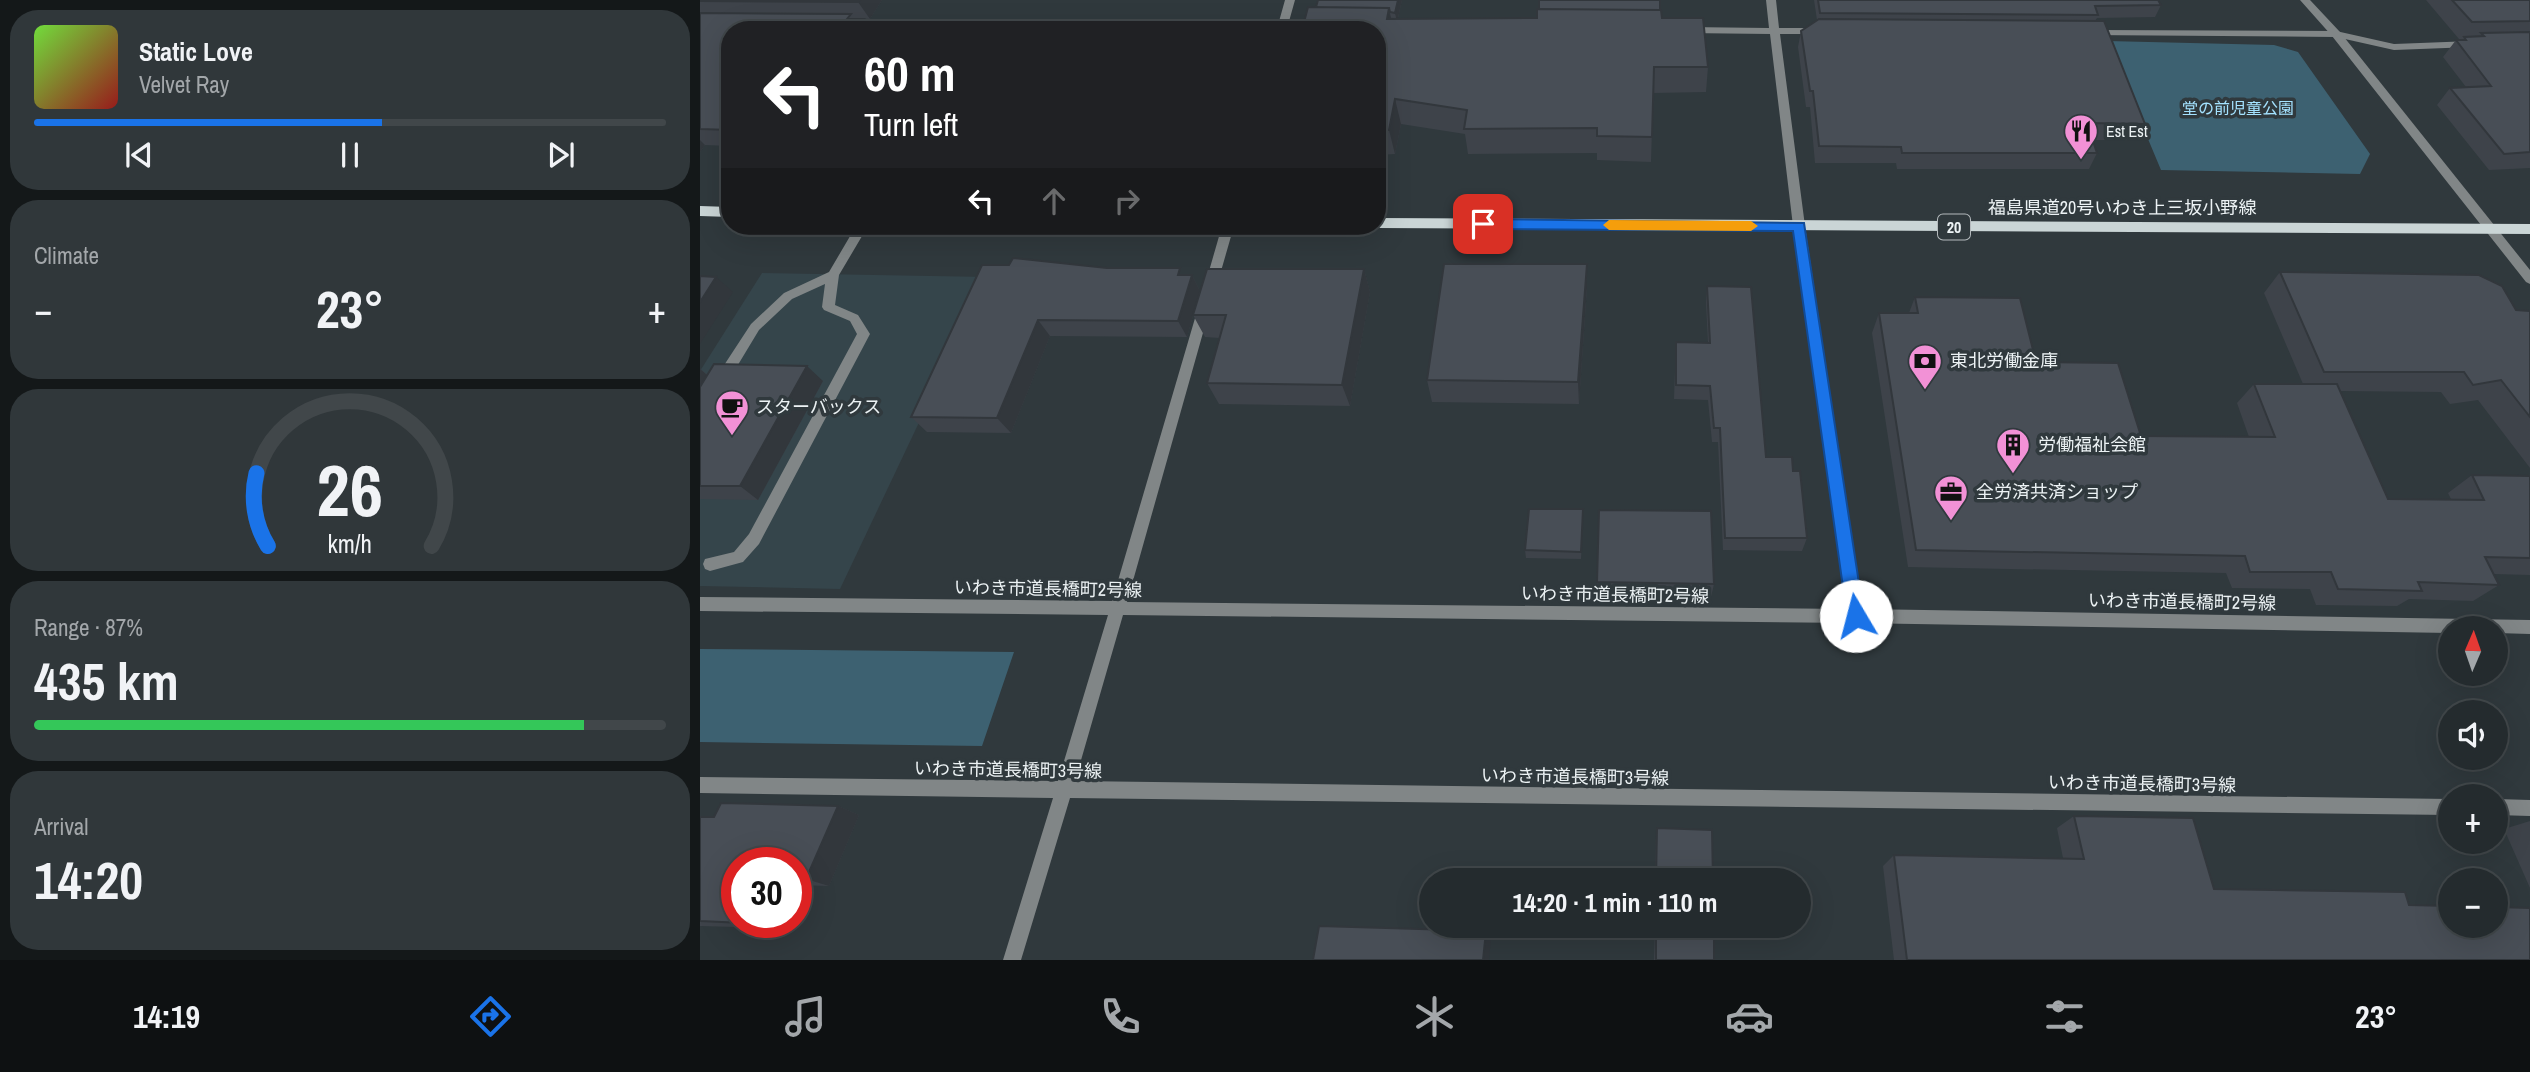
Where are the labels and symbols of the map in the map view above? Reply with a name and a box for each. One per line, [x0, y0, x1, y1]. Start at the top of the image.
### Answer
park label: 堂の前児童公園 [2182, 97, 2294, 119]
restaurant icon: Est Est [2062, 112, 2100, 161]
place label: Est Est [2106, 120, 2148, 142]
pin [1453, 194, 1513, 254]
street label: 福島県道20号いわき上三坂小野線 [1988, 195, 2256, 220]
road number: 20 [1938, 215, 1970, 240]
bank icon: 東北労働金庫 [1906, 342, 1944, 391]
place label: 東北労働金庫 [1950, 348, 2058, 373]
cafe icon: スターバックス [713, 388, 751, 437]
place label: スターバックス [756, 394, 881, 419]
building icon: 労働福祉会館 [1994, 426, 2032, 475]
place label: 労働福祉会館 [2038, 432, 2146, 457]
office icon: 全労済共済ショップ [1932, 473, 1970, 522]
place label: 全労済共済ショップ [1976, 479, 2138, 504]
street label: いわき市道長橋町2号線 [954, 574, 1142, 603]
position arrow [1819, 579, 1893, 653]
street label: いわき市道長橋町2号線 [1521, 580, 1709, 609]
street label: いわき市道長橋町2号線 [2088, 587, 2276, 616]
north arrow [2438, 616, 2508, 686]
street label: いわき市道長橋町3号線 [914, 755, 1102, 784]
street label: いわき市道長橋町3号線 [1481, 762, 1669, 791]
street label: いわき市道長橋町3号線 [2048, 769, 2236, 798]
speed limit sign: 30 [721, 847, 812, 938]

